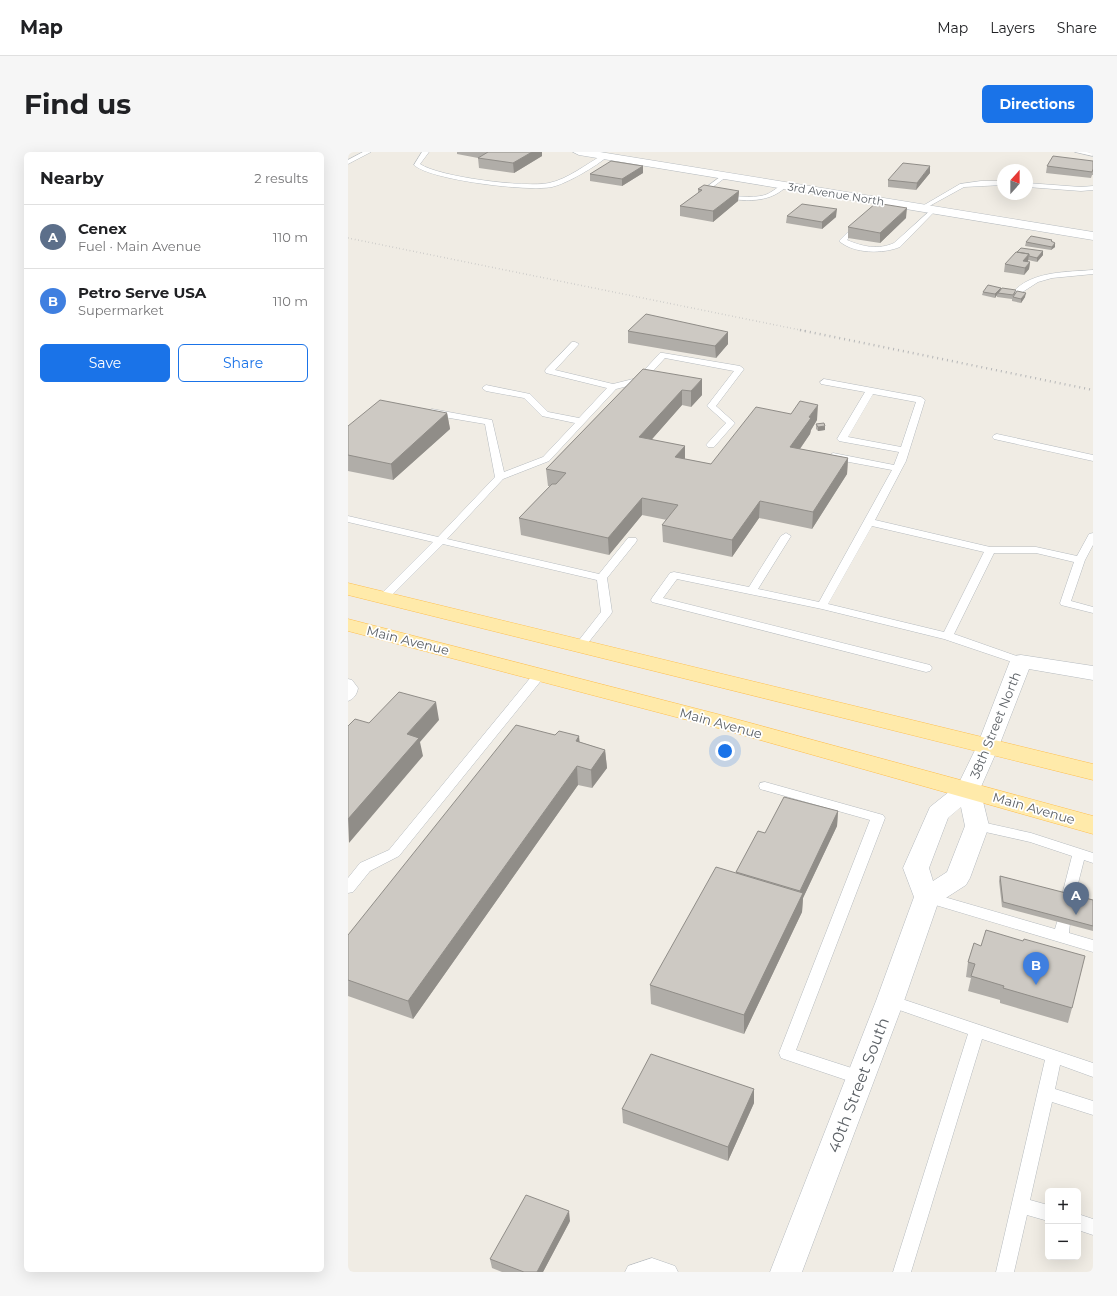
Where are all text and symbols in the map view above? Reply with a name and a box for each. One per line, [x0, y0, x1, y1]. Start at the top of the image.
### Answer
text: Map [20, 16, 63, 39]
text: Map [937, 19, 968, 37]
text: Layers [990, 19, 1035, 37]
text: Share [1057, 19, 1097, 37]
button: Directions [982, 85, 1093, 123]
text: Find us [24, 87, 131, 121]
north arrow [997, 164, 1033, 200]
text: Nearby [40, 168, 104, 188]
text: 2 results [254, 170, 308, 186]
street label: 3rd Avenue North [787, 179, 885, 209]
text: Cenex [78, 219, 127, 238]
text: A [48, 229, 58, 245]
text: 110 m [273, 229, 308, 245]
text: Fuel · Main Avenue [78, 238, 201, 254]
text: Petro Serve USA [78, 283, 206, 302]
text: B [48, 293, 58, 309]
text: 110 m [273, 293, 308, 309]
text: Supermarket [78, 302, 164, 318]
button: Save [40, 344, 170, 382]
button: Share [178, 344, 308, 382]
street label: Main Avenue [365, 622, 451, 658]
street label: 38th Street North [966, 669, 1024, 781]
street label: Main Avenue [678, 704, 764, 742]
your location [715, 741, 735, 761]
street label: Main Avenue [991, 789, 1077, 827]
pin: A [1063, 882, 1089, 915]
pin: B [1023, 952, 1049, 985]
street label: 40th Street South [824, 1015, 893, 1155]
map controls [1045, 1188, 1081, 1260]
button: + [1045, 1188, 1081, 1224]
button: − [1045, 1224, 1081, 1260]

